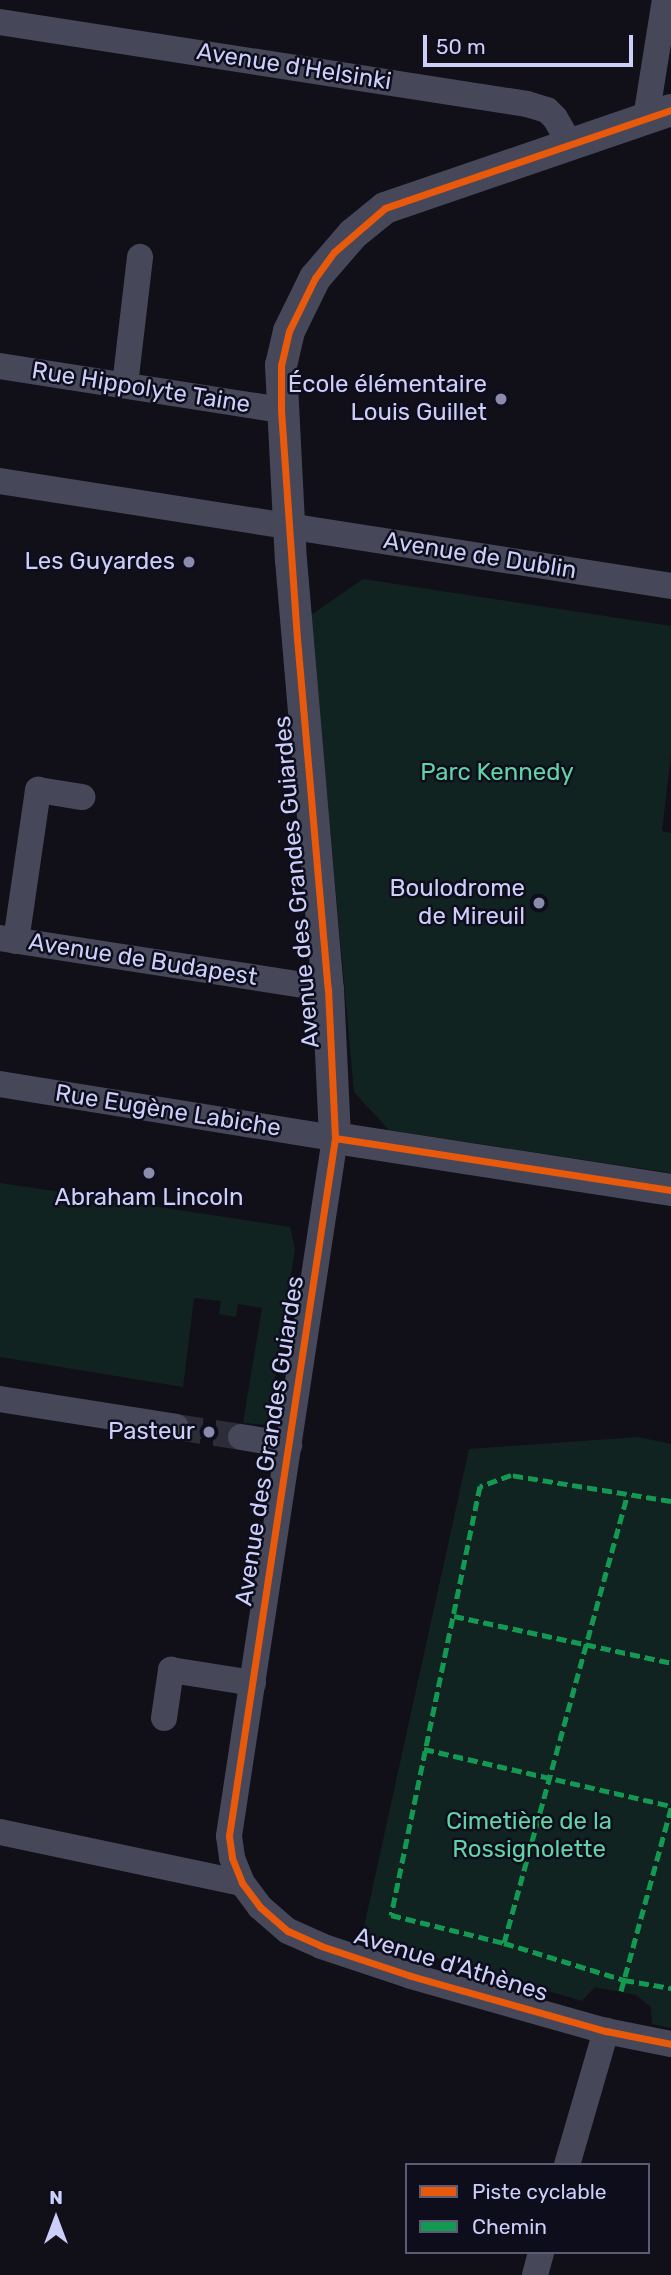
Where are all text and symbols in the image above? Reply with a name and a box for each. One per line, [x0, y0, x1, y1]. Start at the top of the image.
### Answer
scale bar [426, 21, 636, 65]
text: 50 m [436, 34, 486, 59]
street label: Avenue d'Helsinki [195, 37, 393, 97]
street label: Rue Hippolyte Taine [29, 356, 253, 420]
place label: École élémentaire Louis Guillet [288, 371, 487, 427]
marker: École élémentaire Louis Guillet [493, 391, 509, 407]
street label: Avenue de Dublin [381, 527, 579, 585]
place label: Les Guyardes [25, 548, 175, 576]
marker: Les Guyardes [181, 554, 197, 570]
street label: Avenue des Grandes Guiardes [268, 715, 326, 1049]
park label: Parc Kennedy [420, 759, 574, 787]
place label: Boulodrome de Mireuil [389, 875, 525, 931]
marker: Boulodrome de Mireuil [531, 895, 547, 911]
street label: Avenue de Budapest [27, 928, 259, 992]
street label: Rue Eugène Labiche [53, 1079, 283, 1143]
marker: Abraham Lincoln [141, 1165, 157, 1181]
place label: Abraham Lincoln [55, 1184, 243, 1212]
street label: Avenue des Grandes Guiardes [230, 1274, 310, 1608]
place label: Pasteur [108, 1418, 195, 1446]
marker: Pasteur [201, 1424, 217, 1440]
park label: Cimetière de la Rossignolette [446, 1808, 612, 1864]
street label: Avenue d'Athènes [351, 1922, 551, 2008]
legend [405, 2163, 650, 2254]
text: Piste cyclable [472, 2179, 607, 2204]
north arrow [21, 2184, 91, 2254]
text: N [49, 2186, 63, 2209]
text: Chemin [472, 2214, 547, 2239]

